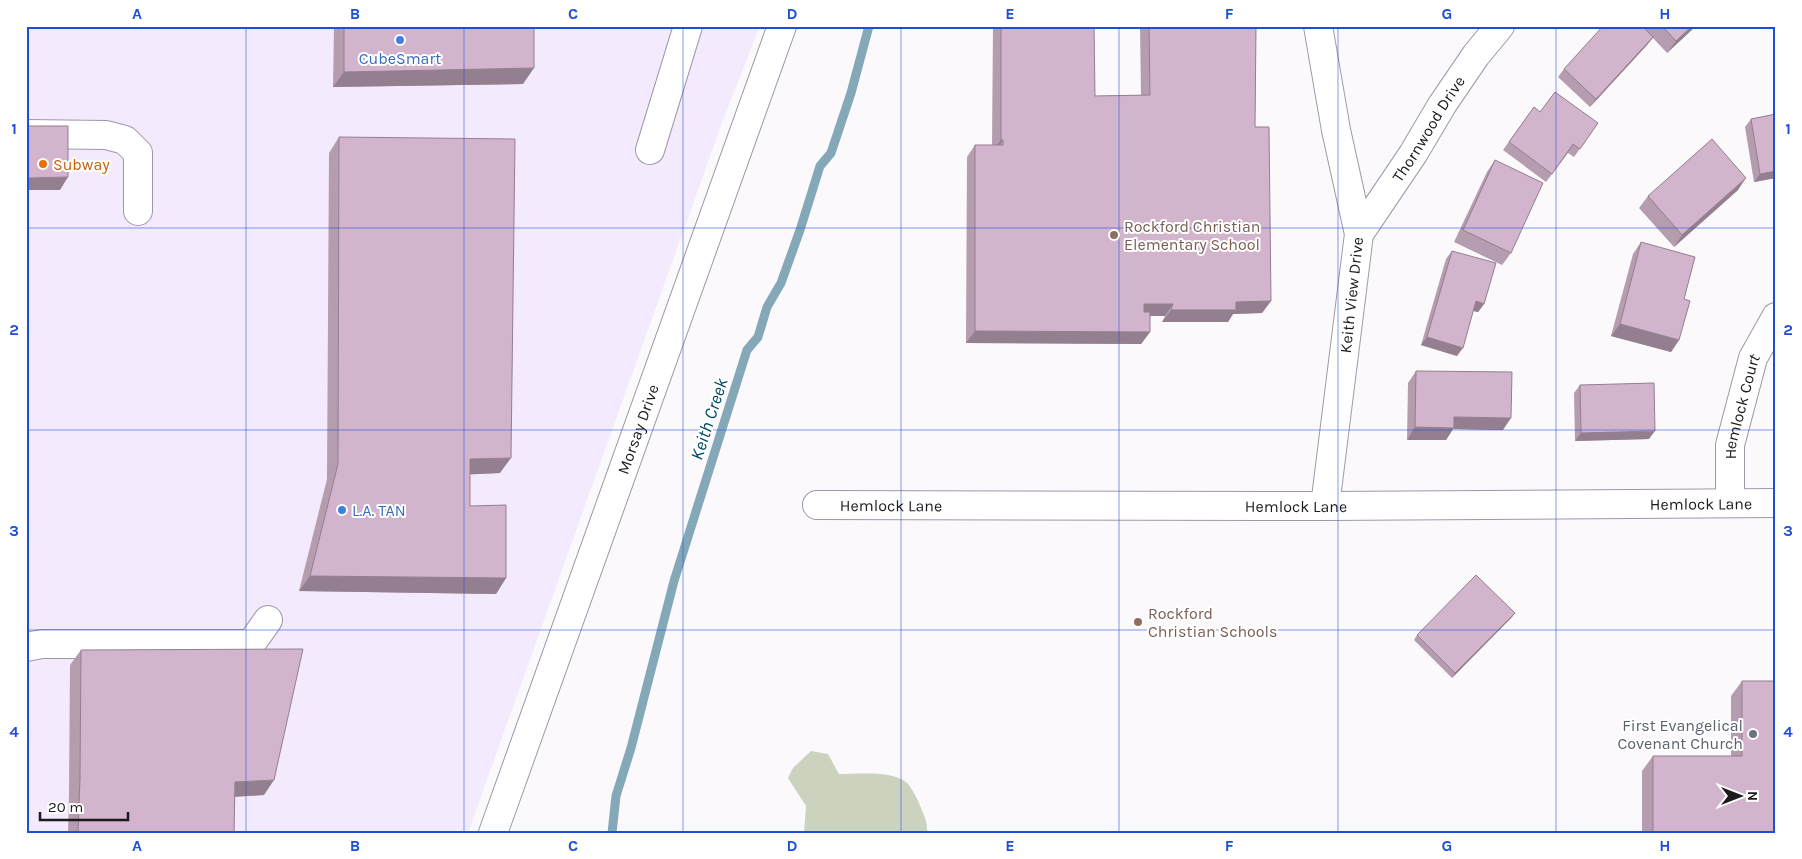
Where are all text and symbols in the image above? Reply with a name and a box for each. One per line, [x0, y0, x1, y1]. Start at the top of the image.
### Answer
text: A [132, 4, 142, 23]
text: B [350, 4, 360, 23]
text: C [568, 4, 578, 23]
text: D [787, 4, 798, 23]
text: E [1005, 4, 1015, 23]
text: F [1225, 4, 1234, 23]
text: G [1442, 4, 1452, 23]
text: H [1659, 4, 1671, 23]
marker: CubeSmart [394, 34, 406, 46]
place label: CubeSmart [359, 49, 441, 68]
street label: Thornwood Drive [1388, 72, 1469, 186]
text: 1 [11, 119, 17, 138]
text: 1 [1785, 119, 1791, 138]
place label: Subway [53, 155, 110, 174]
marker: Subway [37, 158, 49, 170]
place label: Rockford Christian Elementary School [1124, 217, 1261, 254]
marker: Rockford Christian Elementary School [1108, 229, 1120, 241]
street label: Keith View Drive [1336, 236, 1367, 354]
text: 2 [9, 320, 19, 339]
text: 2 [1783, 320, 1793, 339]
street label: Hemlock Court [1720, 350, 1764, 459]
water label: Keith Creek [685, 375, 733, 463]
street label: Morsay Drive [613, 382, 663, 477]
street label: Hemlock Lane [1650, 494, 1752, 514]
street label: Hemlock Lane [840, 496, 942, 515]
street label: Hemlock Lane [1245, 497, 1347, 516]
place label: L.A. TAN [352, 501, 406, 520]
marker: L.A. TAN [336, 504, 348, 516]
text: 3 [9, 521, 19, 540]
text: 3 [1783, 521, 1793, 540]
place label: Rockford Christian Schools [1148, 604, 1277, 641]
marker: Rockford Christian Schools [1132, 616, 1144, 628]
place label: First Evangelical Covenant Church [1617, 716, 1743, 753]
text: 4 [9, 722, 19, 741]
text: 4 [1783, 722, 1793, 741]
marker: First Evangelical Covenant Church [1747, 728, 1759, 740]
north arrow [1714, 772, 1764, 822]
scale bar [40, 789, 128, 821]
text: N [1744, 791, 1761, 801]
text: 20 m [48, 798, 83, 816]
text: A [132, 836, 142, 855]
text: B [350, 836, 360, 855]
text: C [568, 836, 578, 855]
text: D [787, 836, 798, 855]
text: E [1005, 836, 1015, 855]
text: F [1225, 836, 1234, 855]
text: G [1442, 836, 1452, 855]
text: H [1659, 836, 1671, 855]

